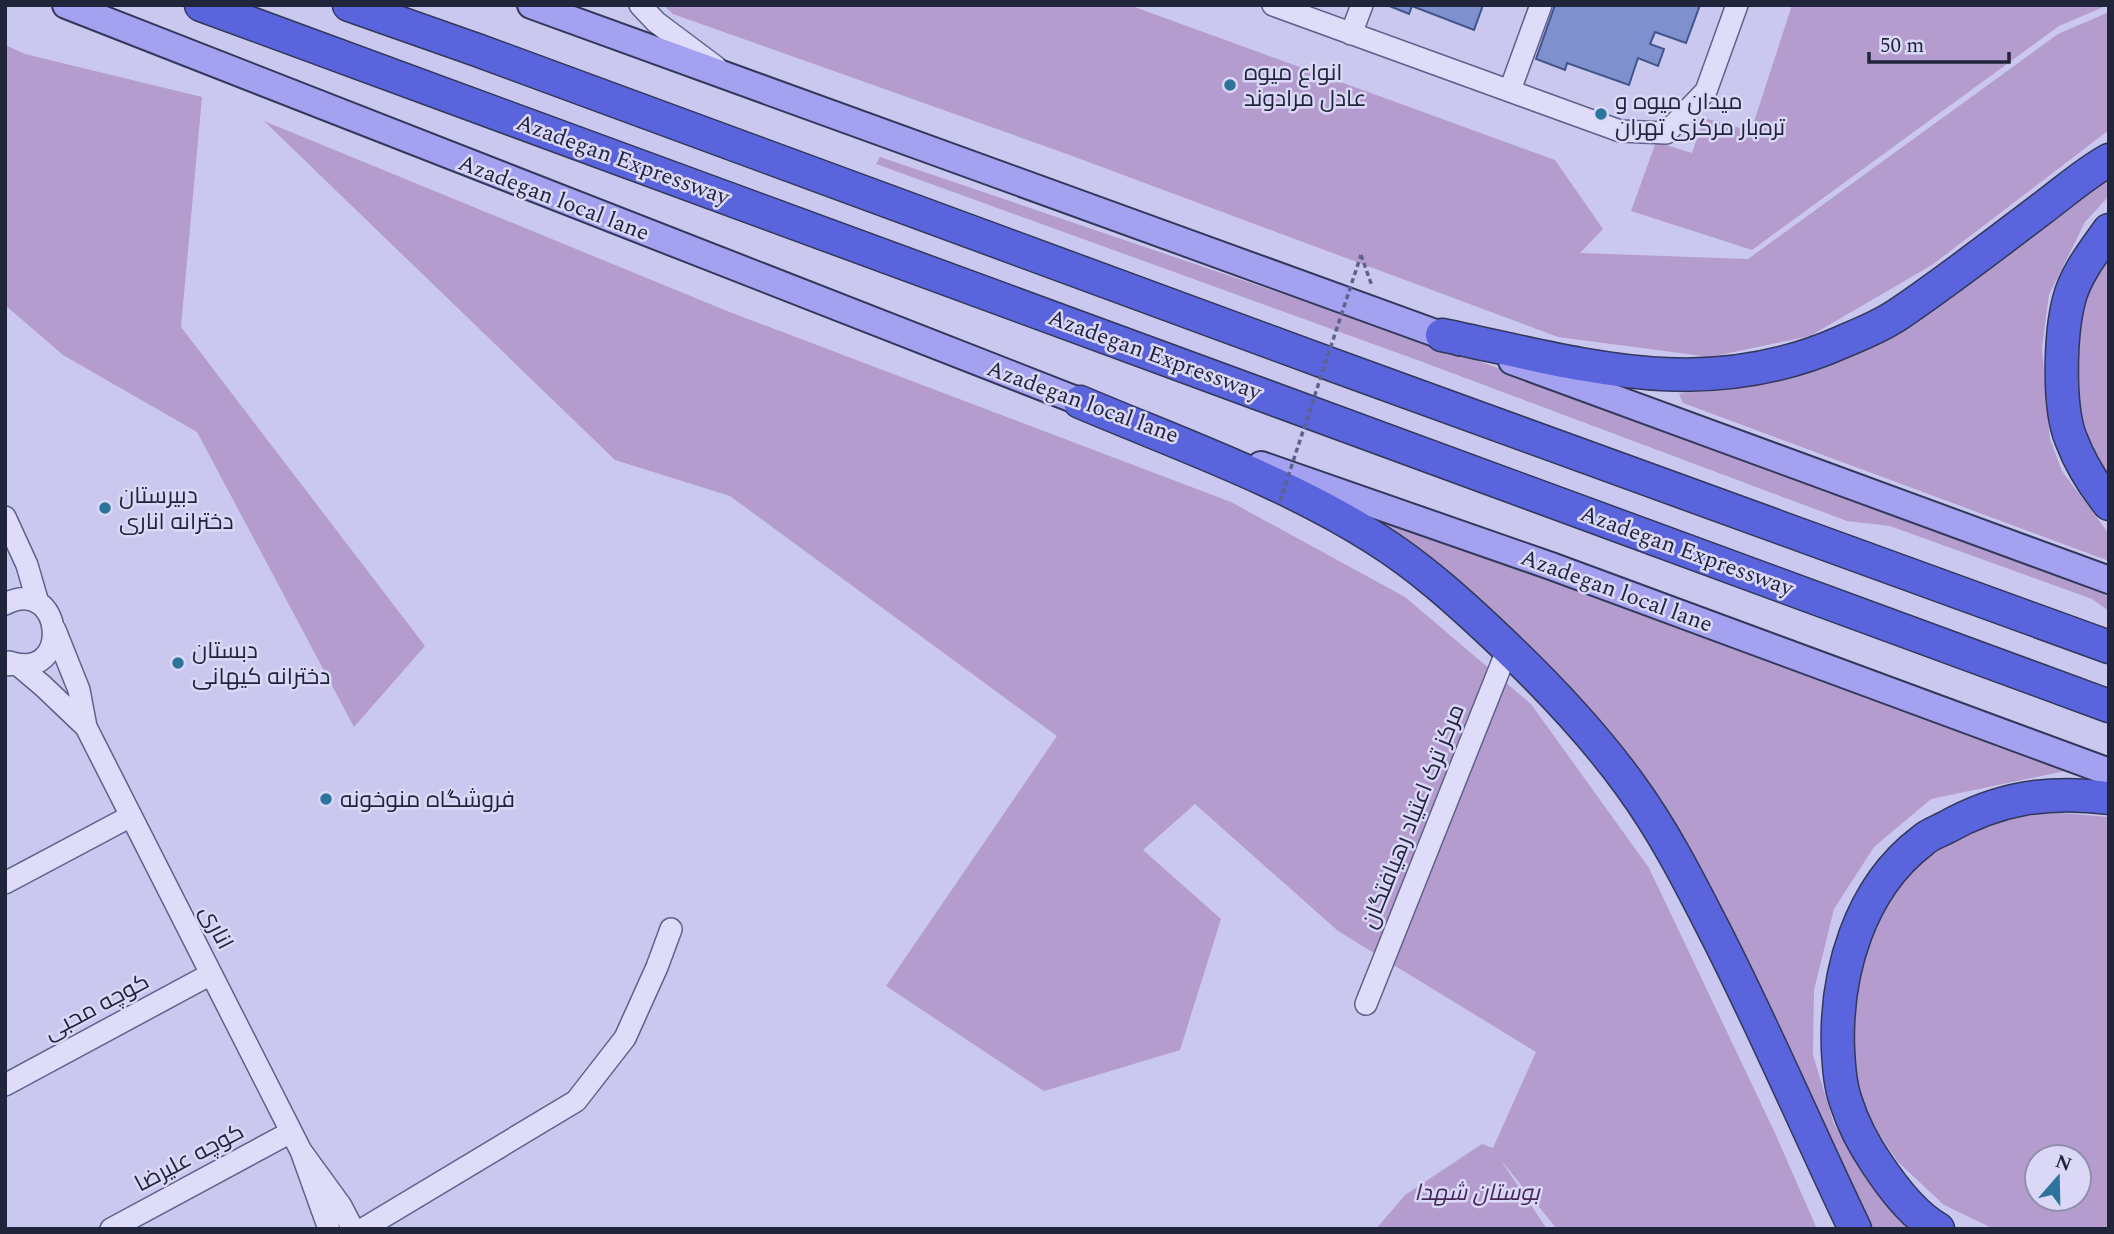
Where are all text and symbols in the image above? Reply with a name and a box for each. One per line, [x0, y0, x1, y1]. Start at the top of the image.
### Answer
scale bar [1869, 21, 2009, 65]
text: 50 m [1880, 30, 1924, 62]
place label: انواع میوه عادل مرادوند [1244, 56, 1367, 117]
marker: انواع میوه عادل مرادوند [1222, 77, 1238, 93]
place label: میدان میوه و تره‌بار مرکزی تهران [1615, 85, 1785, 146]
street label: Azadegan Expressway [511, 106, 735, 216]
marker: میدان میوه و تره‌بار مرکزی تهران [1593, 106, 1609, 122]
street label: Azadegan local lane [453, 146, 654, 251]
street label: Azadegan Expressway [1043, 301, 1267, 411]
street label: Azadegan local lane [981, 351, 1184, 453]
place label: دبیرستان دخترانه اناری [119, 479, 234, 540]
street label: Azadegan Expressway [1575, 497, 1799, 607]
marker: دبیرستان دخترانه اناری [97, 500, 113, 516]
street label: Azadegan local lane [1515, 540, 1718, 642]
place label: دبستان دخترانه کیهانی [192, 634, 330, 695]
marker: دبستان دخترانه کیهانی [170, 655, 186, 671]
street label: مرکز ترک اعتیاد رهیافتگان [1352, 699, 1474, 934]
place label: فروشگاه منوخونه [340, 783, 515, 818]
marker: فروشگاه منوخونه [318, 791, 334, 807]
street label: اناری [190, 899, 242, 956]
street label: کوچه محبی [38, 965, 156, 1050]
street label: کوچه علیرضا [129, 1115, 251, 1202]
north arrow [2023, 1143, 2093, 1213]
text: N [2051, 1147, 2076, 1180]
park label: بوستان شهدا [1414, 1176, 1542, 1211]

